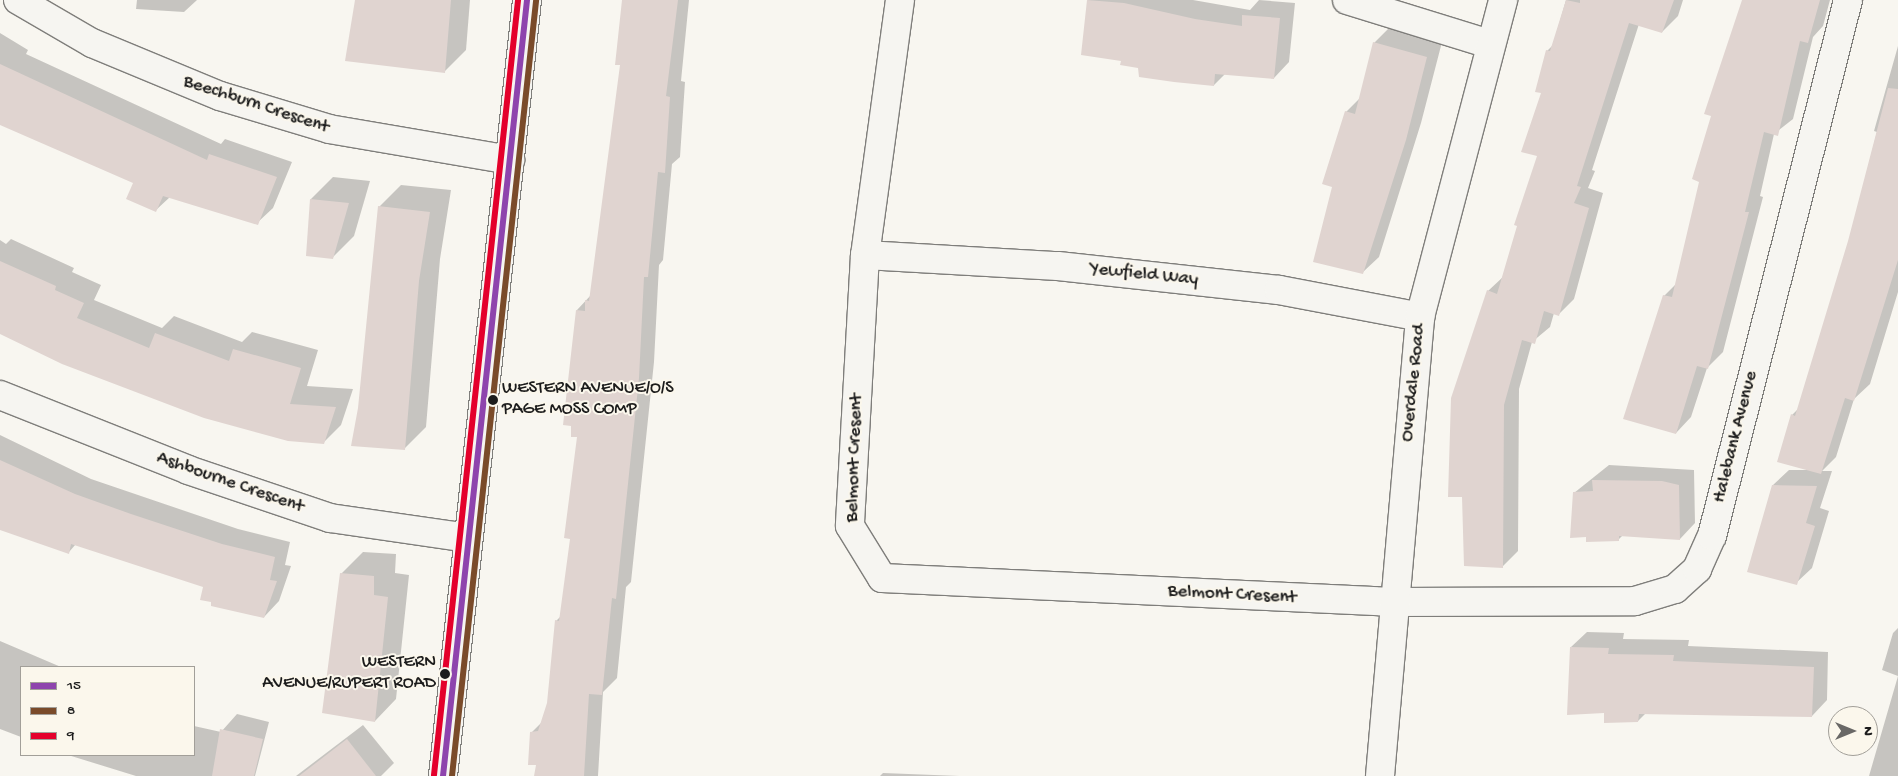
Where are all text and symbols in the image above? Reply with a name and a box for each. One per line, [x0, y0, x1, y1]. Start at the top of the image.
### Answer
street label: Beechburn Crescent [180, 71, 332, 139]
street label: Yewfield Way [1089, 258, 1199, 292]
street label: Overdale Road [1396, 323, 1432, 443]
street label: Halebank Avenue [1709, 369, 1763, 505]
place label: WESTERN AVENUE/O/S PAGE MOSS COMP [502, 379, 673, 422]
street label: Belmont Cresent [841, 393, 869, 523]
marker: WESTERN AVENUE/O/S PAGE MOSS COMP [488, 395, 498, 405]
street label: Ashbourne Crescent [153, 447, 307, 519]
street label: Belmont Cresent [1167, 580, 1297, 610]
place label: WESTERN AVENUE/RUPERT ROAD [262, 653, 436, 696]
legend [20, 666, 195, 756]
marker: WESTERN AVENUE/RUPERT ROAD [440, 669, 450, 679]
text: 15 [67, 677, 81, 695]
text: 8 [67, 702, 75, 720]
north arrow [1828, 706, 1878, 756]
text: N [1859, 726, 1876, 736]
text: 9 [67, 727, 75, 745]

